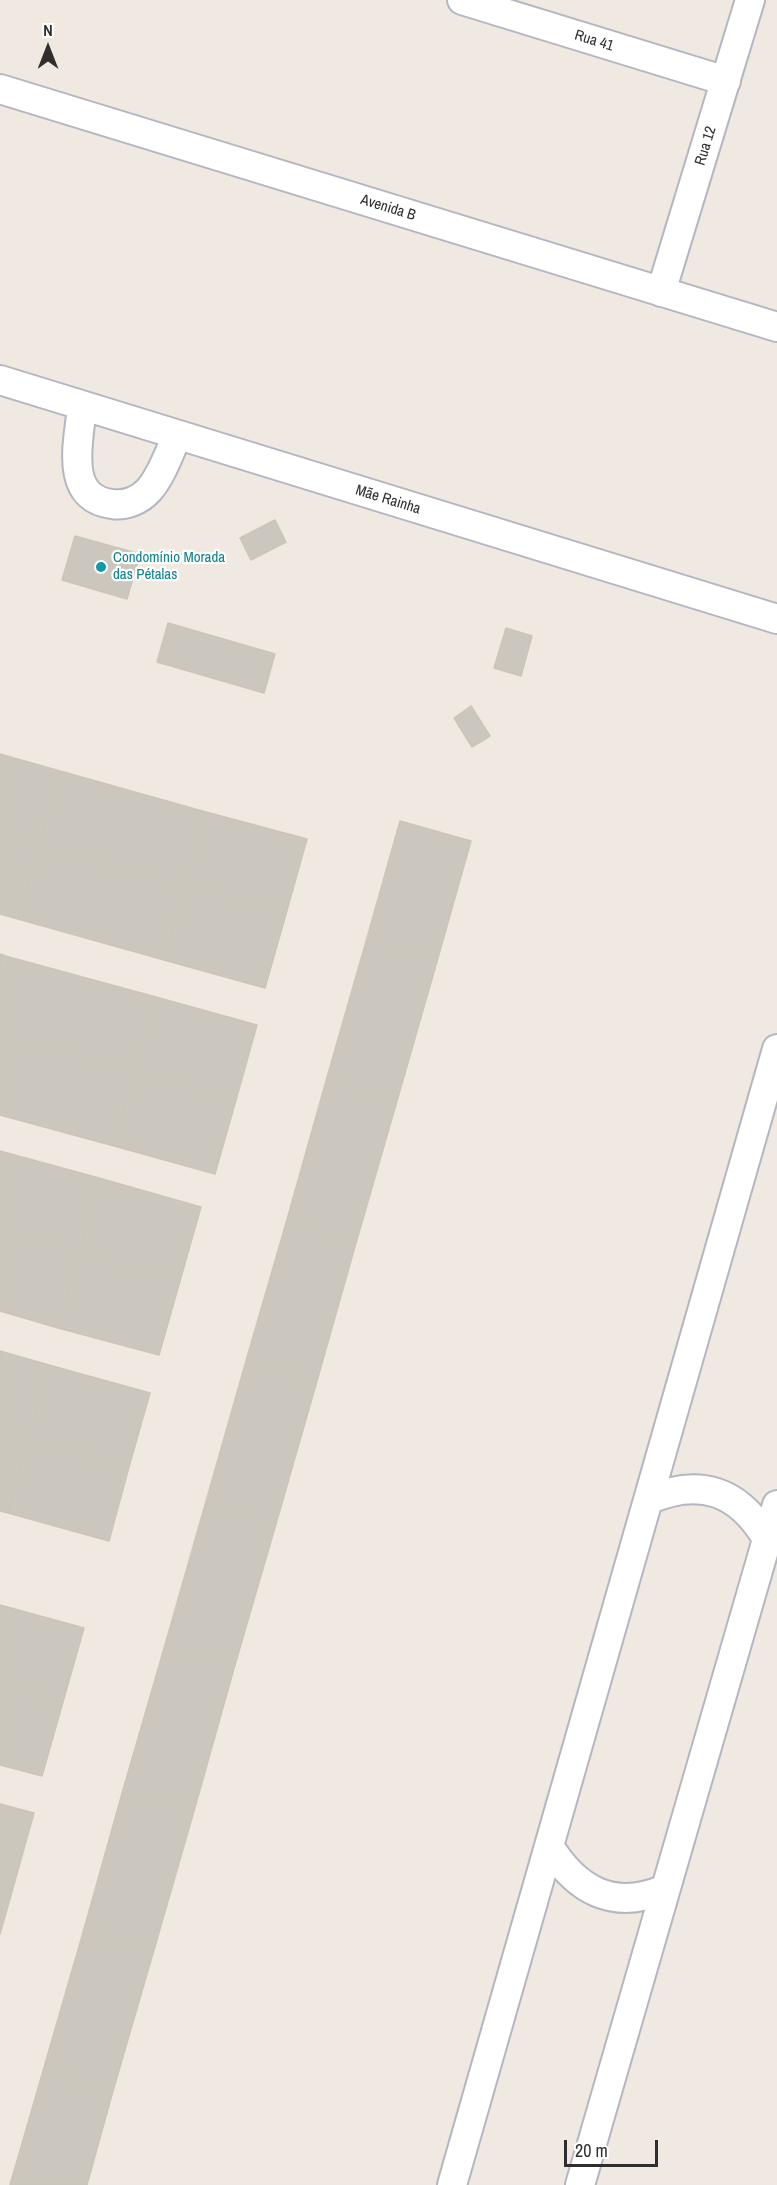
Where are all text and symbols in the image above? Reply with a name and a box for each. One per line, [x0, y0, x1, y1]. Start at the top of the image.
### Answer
north arrow [18, 18, 78, 78]
text: N [43, 19, 53, 41]
street label: Rua 41 [572, 27, 616, 55]
street label: Rua 12 [692, 124, 720, 168]
street label: Avenida B [358, 191, 418, 225]
street label: Mãe Rainha [353, 482, 423, 518]
place label: Condomínio Morada das Pétalas [113, 549, 225, 584]
marker: Condomínio Morada das Pétalas [94, 560, 108, 574]
scale bar [567, 2128, 662, 2166]
text: 20 m [575, 2138, 608, 2163]

